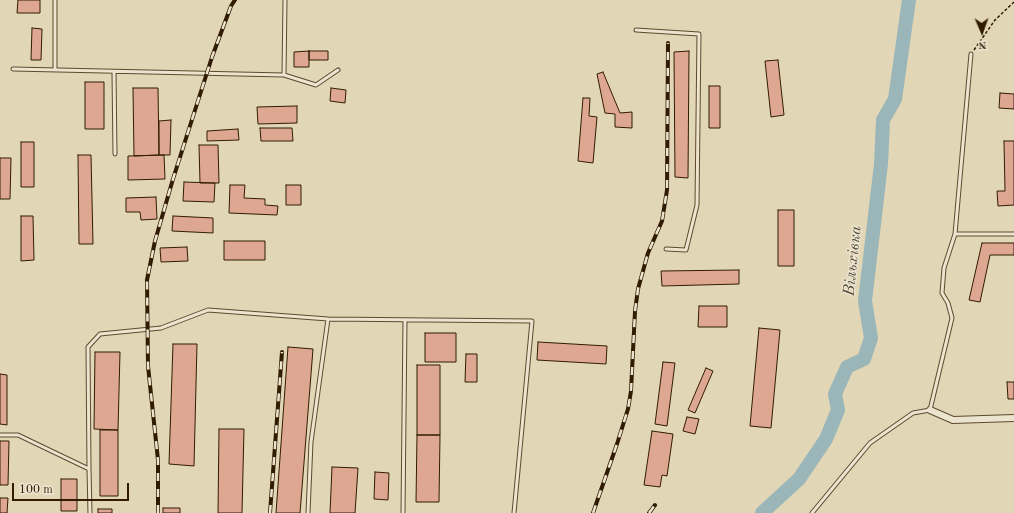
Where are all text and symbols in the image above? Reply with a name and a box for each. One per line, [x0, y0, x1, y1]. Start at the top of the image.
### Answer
north arrow [962, 12, 1002, 52]
text: N [978, 39, 987, 50]
water label: Вільхівка [840, 225, 866, 297]
scale bar [14, 475, 131, 501]
text: 100 m [19, 484, 53, 496]

